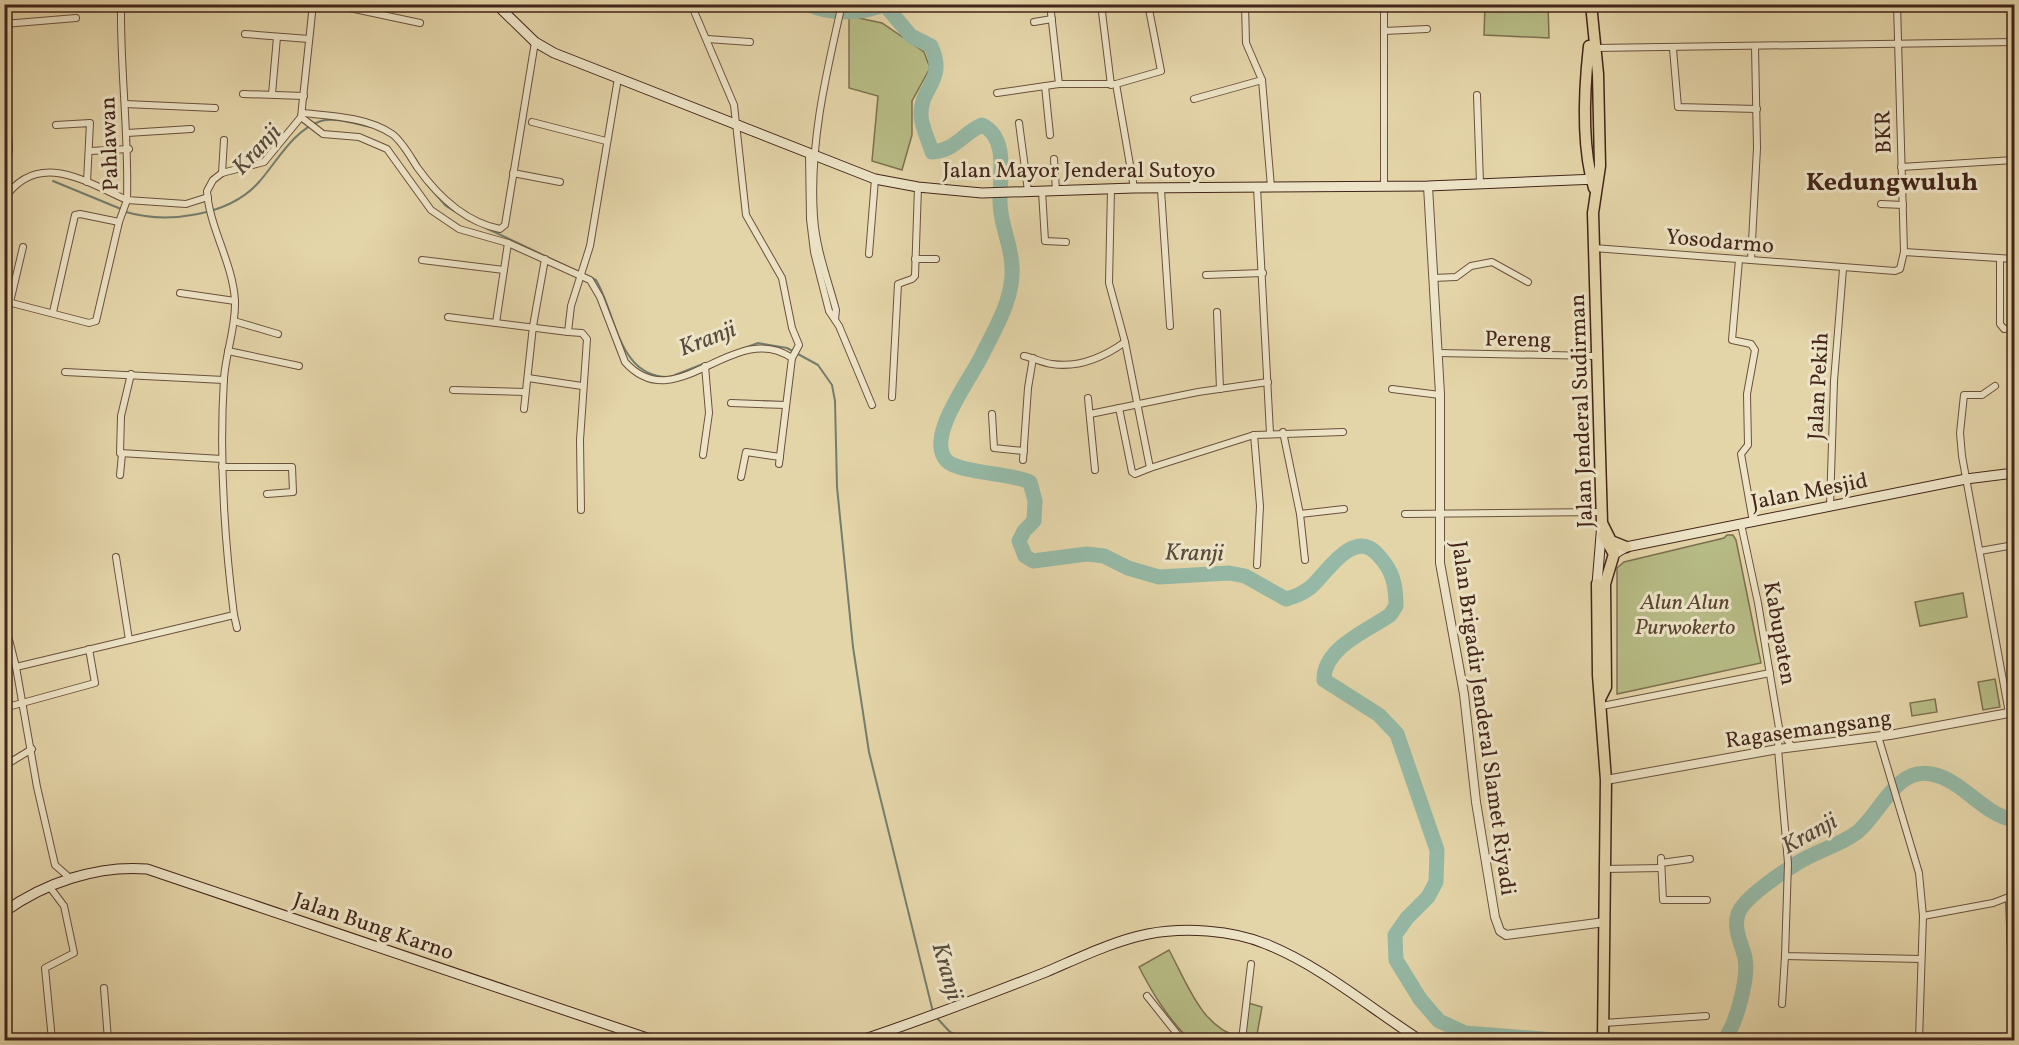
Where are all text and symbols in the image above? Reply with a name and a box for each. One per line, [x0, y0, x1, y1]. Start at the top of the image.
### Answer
street label: Pahlawan [93, 96, 128, 192]
street label: BKR [1868, 110, 1901, 154]
water label: Kranji [225, 116, 291, 184]
street label: Jalan Mayor Jenderal Sutoyo [943, 156, 1215, 187]
district label: Kedungwuluh [1806, 165, 1978, 201]
street label: Yosodarmo [1664, 222, 1775, 263]
street label: Jalan Jenderal Sudirman [1563, 293, 1602, 529]
water label: Kranji [674, 313, 742, 366]
street label: Pereng [1484, 324, 1552, 357]
street label: Jalan Pekih [1801, 332, 1838, 441]
street label: Jalan Mesjid [1748, 466, 1871, 519]
water label: Kranji [1164, 536, 1225, 572]
street label: Jalan Brigadir Jenderal Slamet Riyadi [1442, 539, 1523, 898]
street label: Kabupaten [1754, 579, 1803, 688]
park label: Alun Alun Purwokerto [1635, 588, 1735, 644]
street label: Ragasemangsang [1723, 703, 1893, 757]
water label: Kranji [1776, 805, 1845, 864]
street label: Jalan Bung Karno [289, 885, 458, 969]
water label: Kranji [922, 939, 971, 1006]

